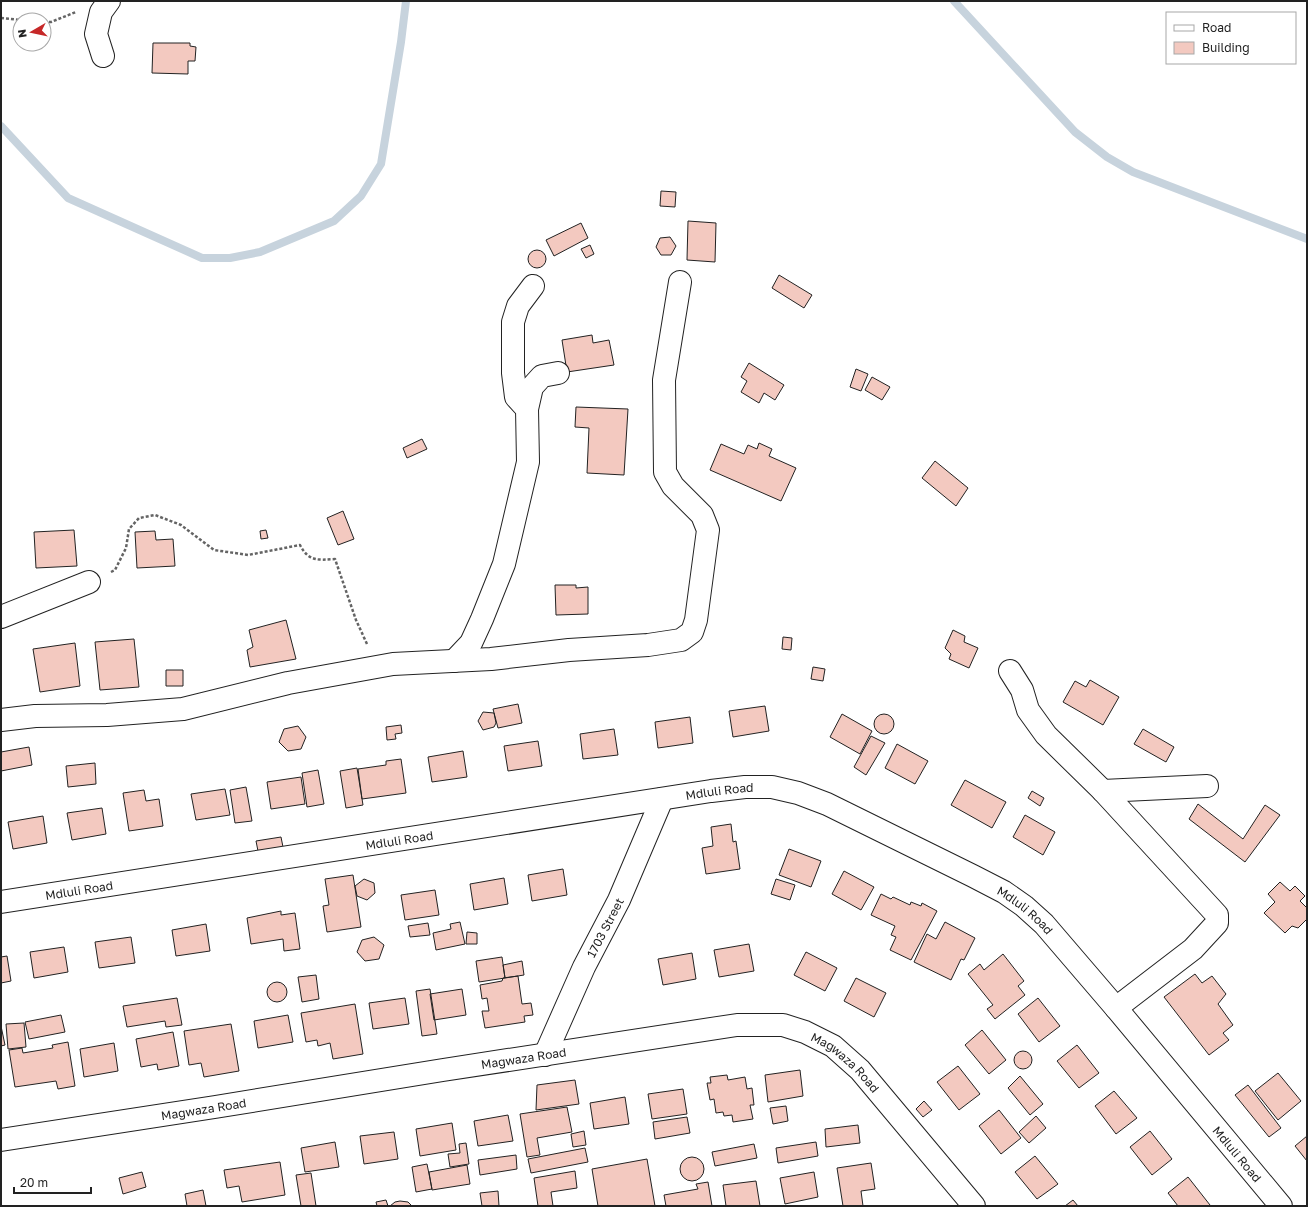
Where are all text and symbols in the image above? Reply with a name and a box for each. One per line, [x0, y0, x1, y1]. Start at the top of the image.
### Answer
north arrow [12, 12, 52, 52]
legend [1166, 12, 1296, 64]
text: Road [1202, 20, 1231, 35]
text: N [15, 28, 29, 39]
text: Building [1202, 40, 1250, 55]
street label: Mdluli Road [684, 779, 753, 802]
street label: Mdluli Road [364, 827, 434, 852]
street label: Mdluli Road [44, 877, 114, 902]
street label: Mdluli Road [995, 882, 1057, 937]
street label: 1703 Street [583, 895, 627, 960]
street label: Magwaza Road [809, 1029, 883, 1095]
street label: Magwaza Road [480, 1044, 567, 1072]
street label: Magwaza Road [160, 1095, 247, 1123]
street label: Mdluli Road [1210, 1123, 1265, 1185]
scale bar [14, 1169, 91, 1195]
text: 20 m [20, 1175, 48, 1190]

